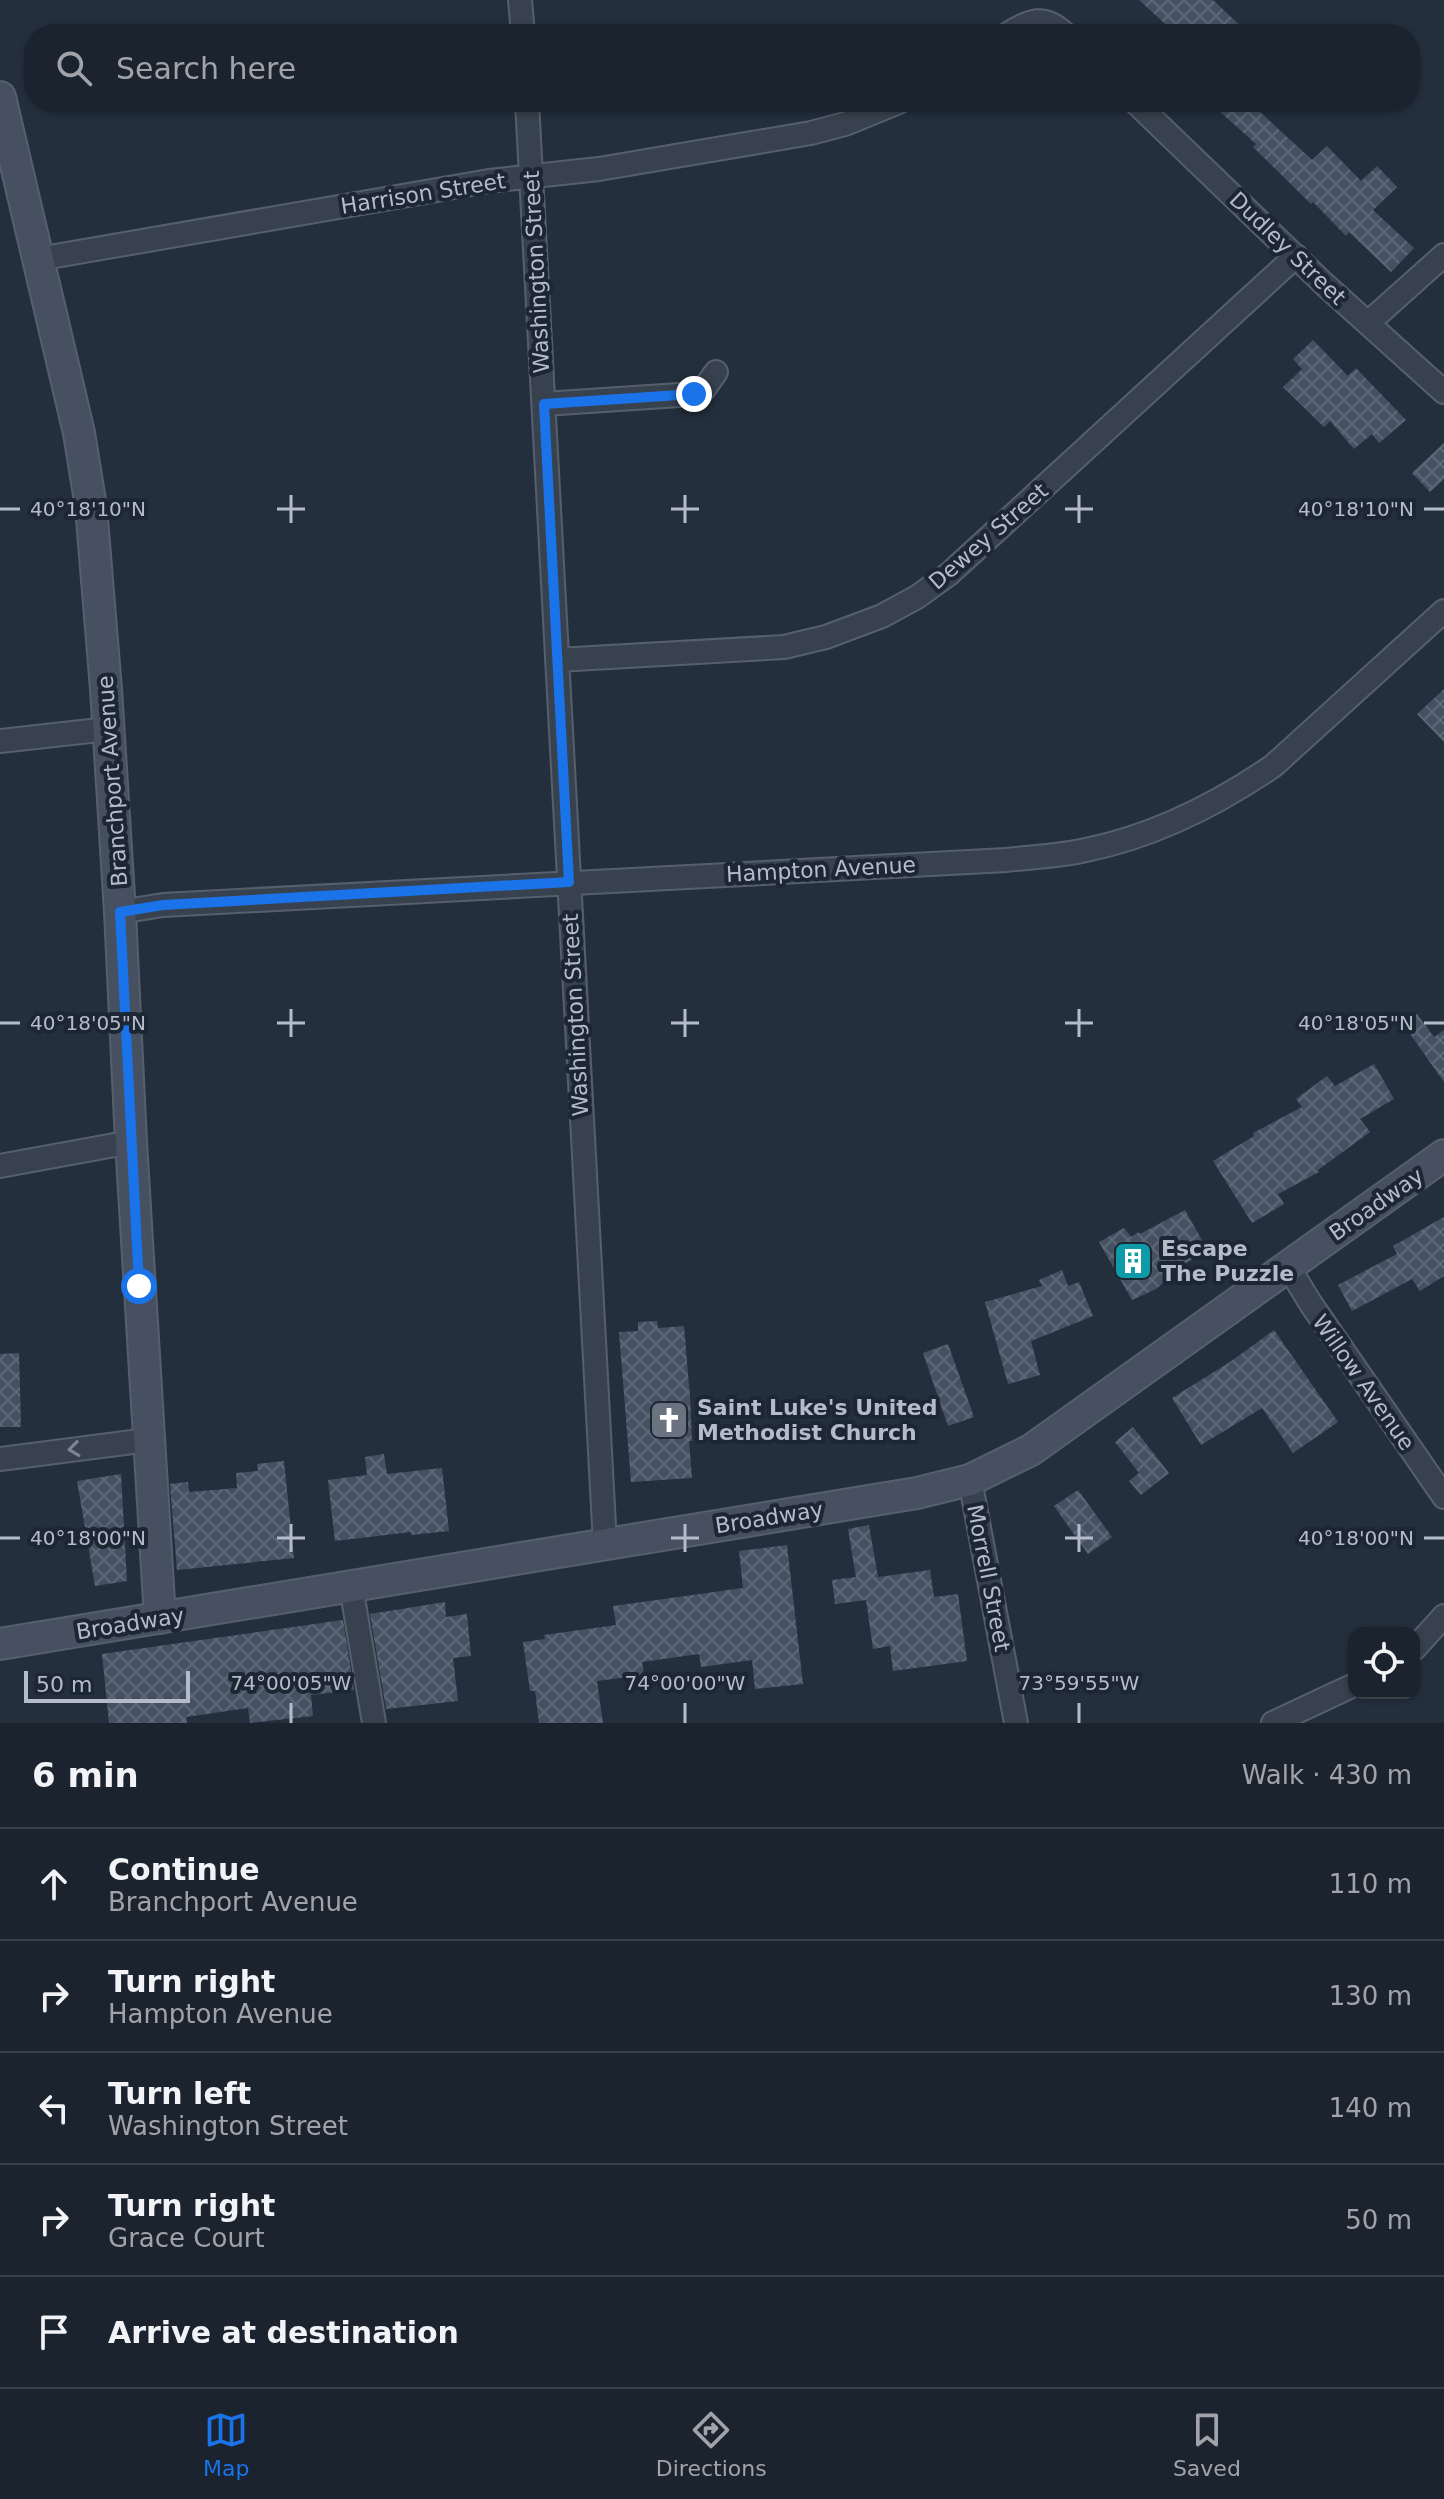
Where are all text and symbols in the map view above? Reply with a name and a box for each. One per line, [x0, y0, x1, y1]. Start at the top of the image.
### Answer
search box [24, 24, 1420, 112]
icon: search [52, 46, 96, 90]
text: Search here [116, 51, 296, 86]
street label: Harrison Street [339, 168, 508, 219]
street label: Washington Street [519, 170, 554, 374]
street label: Dudley Street [1225, 187, 1351, 310]
route end [676, 376, 712, 412]
street label: Dewey Street [924, 478, 1053, 595]
text: 40°18'10"N [30, 497, 146, 521]
text: 40°18'10"N [1298, 497, 1414, 521]
street label: Branchport Avenue [93, 675, 132, 887]
street label: Hampton Avenue [725, 852, 917, 887]
street label: Washington Street [558, 913, 593, 1117]
text: 40°18'05"N [30, 1011, 146, 1035]
text: 40°18'05"N [1298, 1011, 1414, 1035]
street label: Broadway [1324, 1163, 1428, 1246]
place label: Escape The Puzzle [1161, 1236, 1294, 1286]
building icon: Escape The Puzzle [1112, 1240, 1154, 1282]
route start [121, 1268, 157, 1304]
street label: Willow Avenue [1308, 1310, 1420, 1455]
place label: Saint Luke's United Methodist Church [697, 1395, 937, 1445]
church icon: Saint Luke's United Methodist Church [648, 1399, 690, 1441]
one-way arrow [67, 1441, 80, 1458]
street label: Broadway [713, 1497, 825, 1538]
street label: Morrell Street [962, 1502, 1015, 1654]
text: 40°18'00"N [30, 1526, 146, 1550]
text: 40°18'00"N [1298, 1526, 1414, 1550]
street label: Broadway [74, 1603, 186, 1644]
map controls [1348, 1627, 1420, 1699]
button: locate [1348, 1627, 1420, 1699]
scale bar [24, 1667, 190, 1703]
text: 74°00'05"W [231, 1671, 352, 1695]
text: 74°00'00"W [625, 1671, 746, 1695]
text: 73°59'55"W [1019, 1671, 1140, 1695]
text: 50 m [36, 1672, 92, 1697]
text: 6 min [32, 1755, 139, 1795]
text: Walk · 430 m [1242, 1760, 1412, 1790]
text: Continue [108, 1852, 260, 1887]
icon: ahead [32, 1862, 76, 1906]
text: 110 m [1329, 1869, 1412, 1899]
text: Branchport Avenue [108, 1887, 358, 1917]
text: Turn right [108, 1964, 275, 1999]
icon: right [32, 1974, 76, 2018]
text: 130 m [1329, 1981, 1412, 2011]
text: Hampton Avenue [108, 1999, 333, 2029]
text: Turn left [108, 2076, 251, 2111]
icon: left [32, 2086, 76, 2130]
text: 140 m [1329, 2093, 1412, 2123]
text: Washington Street [108, 2111, 348, 2141]
text: Turn right [108, 2188, 275, 2223]
icon: right [32, 2198, 76, 2242]
text: 50 m [1345, 2205, 1412, 2235]
text: Grace Court [108, 2223, 265, 2253]
icon: arrive [32, 2310, 76, 2354]
text: Arrive at destination [108, 2315, 459, 2350]
tab: Map [203, 2408, 250, 2481]
tab: Directions [656, 2408, 767, 2481]
tab: Saved [1173, 2408, 1241, 2481]

